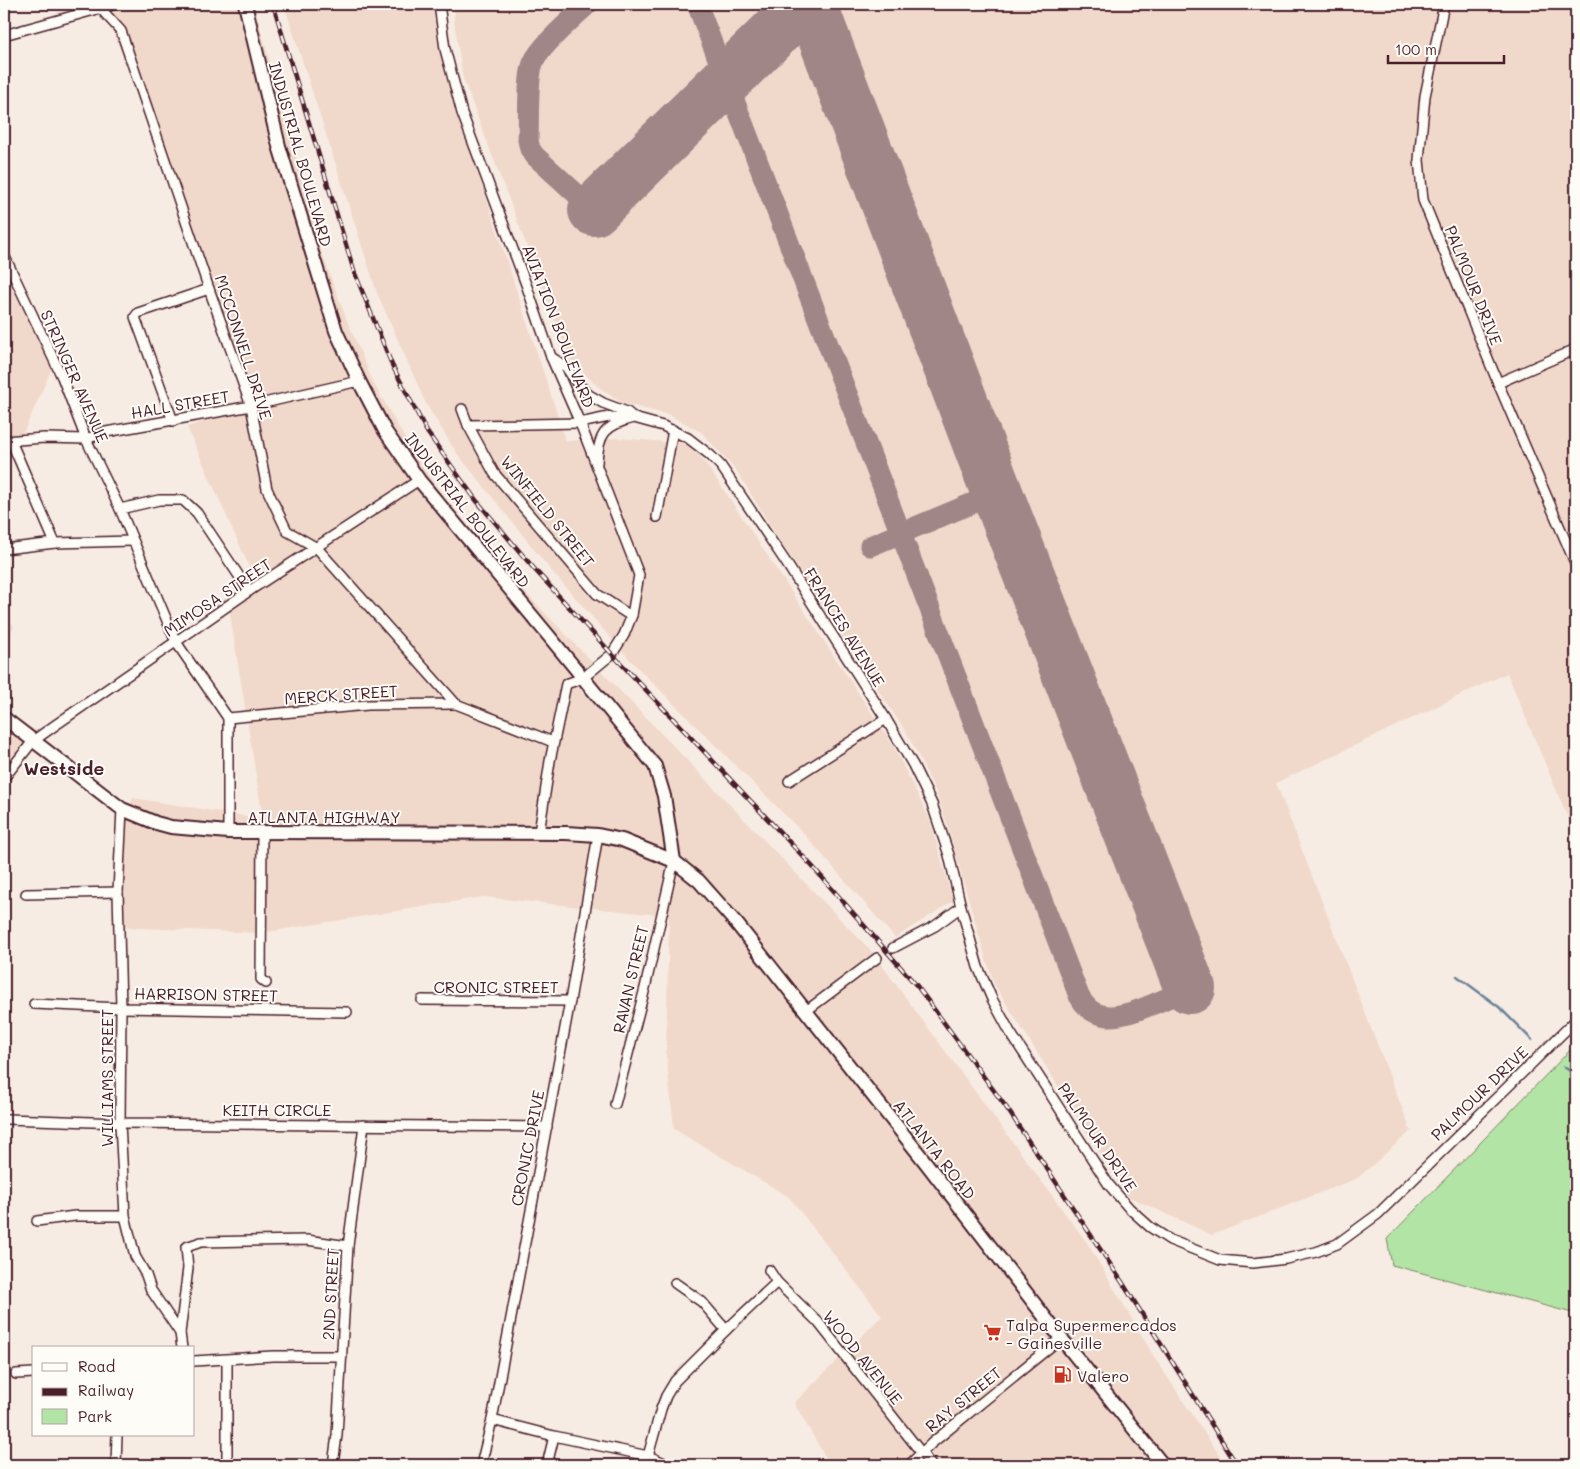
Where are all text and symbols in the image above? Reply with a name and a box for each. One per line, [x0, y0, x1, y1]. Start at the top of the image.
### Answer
scale bar [1388, 32, 1504, 64]
text: 100 m [1395, 39, 1437, 59]
street label: INDUSTRIAL BOULEVARD [265, 59, 337, 249]
street label: PALMOUR DRIVE [1440, 222, 1508, 348]
street label: AVIATION BOULEVARD [518, 241, 600, 411]
street label: MCCONNELL DRIVE [211, 272, 277, 422]
street label: STRINGER AVENUE [36, 306, 114, 446]
street label: HALL STREET [129, 385, 231, 423]
street label: INDUSTRIAL BOULEVARD [401, 428, 535, 592]
street label: WINFIELD STREET [496, 451, 600, 571]
street label: MIMOSA STREET [159, 553, 275, 641]
street label: FRANCES AVENUE [800, 564, 890, 690]
street label: MERCK STREET [283, 680, 399, 708]
district label: Westside [24, 756, 104, 780]
street label: ATLANTA HIGHWAY [247, 806, 401, 827]
street label: RAVAN STREET [607, 923, 653, 1035]
street label: CRONIC STREET [433, 976, 559, 997]
street label: HARRISON STREET [134, 982, 278, 1006]
street label: WILLIAMS STREET [96, 1009, 117, 1147]
street label: PALMOUR DRIVE [1426, 1041, 1532, 1145]
street label: PALMOUR DRIVE [1054, 1078, 1142, 1196]
street label: CRONIC DRIVE [505, 1088, 549, 1208]
street label: ATLANTA ROAD [889, 1095, 981, 1203]
street label: KEITH CIRCLE [222, 1099, 332, 1120]
street label: 2ND STREET [317, 1247, 343, 1341]
street label: WOOD AVENUE [819, 1306, 907, 1408]
place label: Talpa Supermercados - Gainesville [1006, 1314, 1177, 1353]
supermarket icon: Talpa Supermercados - Gainesville [982, 1323, 1002, 1343]
legend [32, 1346, 195, 1436]
text: Road [78, 1356, 115, 1376]
street label: RAY STREET [921, 1362, 1006, 1436]
fuel station icon: Valero [1053, 1365, 1073, 1385]
place label: Valero [1077, 1365, 1129, 1386]
text: Railway [78, 1380, 134, 1400]
text: Park [78, 1406, 112, 1426]

